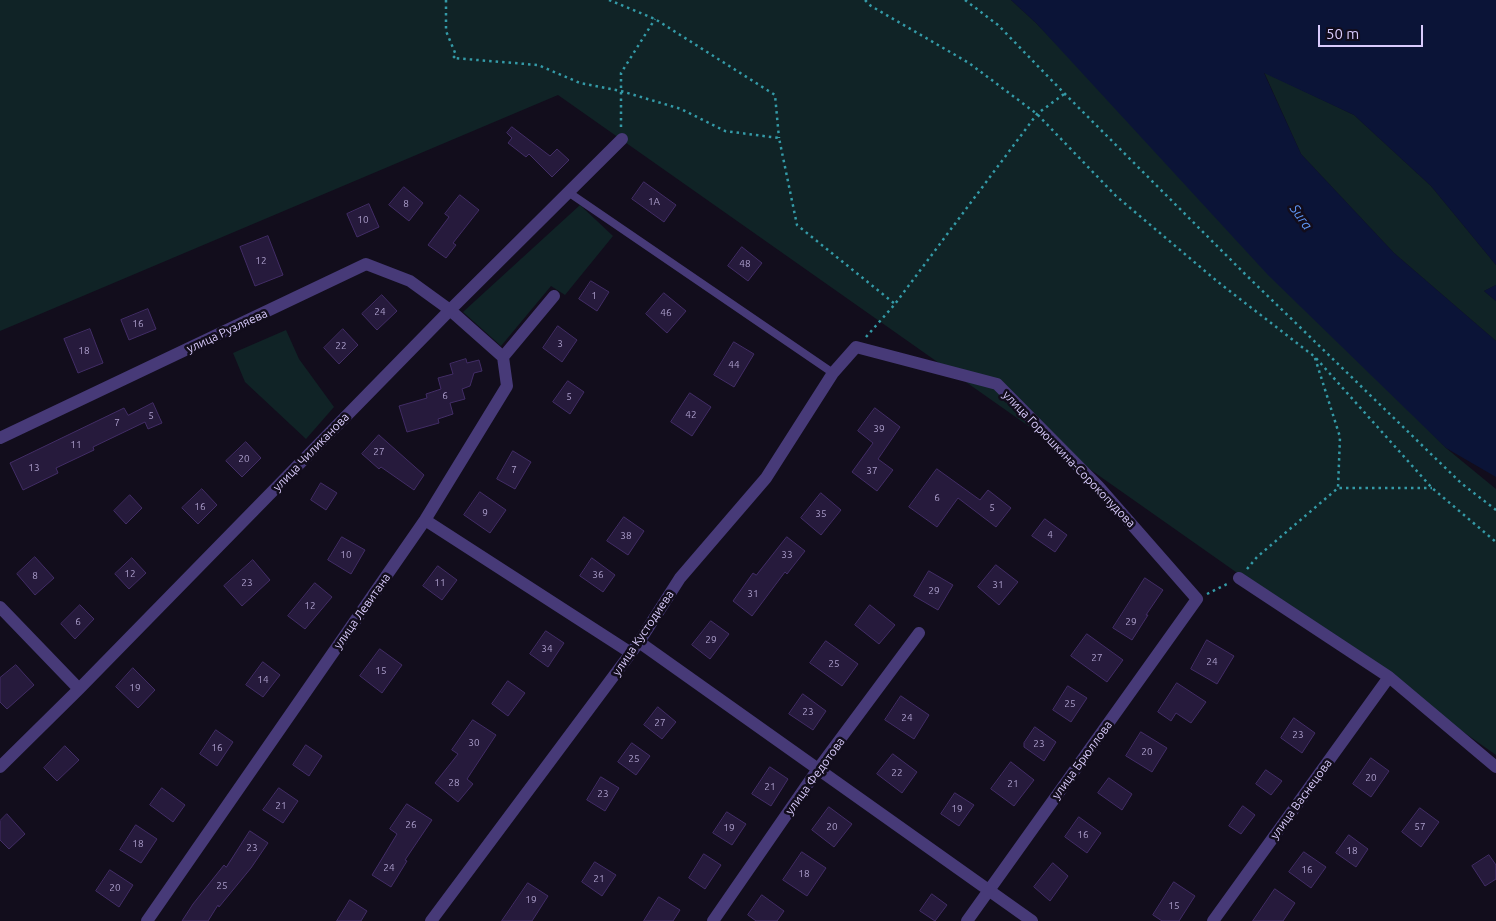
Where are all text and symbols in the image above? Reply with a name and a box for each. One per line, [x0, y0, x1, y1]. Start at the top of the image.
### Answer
scale bar [1321, 15, 1426, 47]
text: 50 m [1326, 25, 1359, 42]
house number: 1А [648, 196, 660, 208]
house number: 8 [403, 198, 409, 210]
water label: Sura [1286, 201, 1316, 233]
house number: 10 [357, 214, 369, 226]
house number: 12 [255, 255, 267, 267]
house number: 48 [739, 258, 751, 270]
house number: 1 [591, 290, 597, 302]
street label: улица Рузляева [184, 306, 270, 356]
house number: 24 [374, 306, 386, 318]
house number: 46 [660, 307, 672, 319]
house number: 16 [132, 318, 144, 330]
house number: 3 [557, 338, 563, 350]
house number: 22 [335, 340, 347, 352]
house number: 18 [78, 345, 90, 357]
house number: 44 [728, 359, 740, 371]
street label: улица Горюшкина-Сорокопудова [1000, 388, 1138, 530]
house number: 6 [442, 390, 448, 402]
house number: 5 [566, 391, 572, 403]
house number: 42 [685, 409, 697, 421]
house number: 5 [148, 410, 154, 422]
street label: улица Чиликанова [270, 410, 352, 494]
house number: 7 [114, 417, 120, 429]
house number: 39 [873, 423, 885, 435]
house number: 11 [70, 439, 82, 451]
house number: 27 [373, 446, 385, 458]
house number: 20 [238, 453, 250, 465]
house number: 13 [28, 462, 40, 474]
house number: 7 [511, 464, 517, 476]
house number: 37 [866, 465, 878, 477]
house number: 6 [934, 492, 940, 504]
house number: 16 [194, 501, 206, 513]
house number: 5 [989, 502, 995, 514]
house number: 9 [482, 507, 488, 519]
house number: 35 [815, 508, 827, 520]
house number: 4 [1047, 529, 1053, 541]
house number: 38 [620, 530, 632, 542]
house number: 10 [340, 549, 352, 561]
house number: 33 [781, 549, 793, 561]
house number: 12 [124, 568, 136, 580]
house number: 36 [592, 569, 604, 581]
house number: 8 [32, 570, 38, 582]
street label: улица Левитана [331, 570, 393, 652]
house number: 23 [241, 577, 253, 589]
house number: 11 [434, 577, 446, 589]
house number: 31 [992, 579, 1004, 591]
house number: 29 [928, 585, 940, 597]
street label: улица Кустодиева [609, 588, 677, 678]
house number: 31 [747, 588, 759, 600]
house number: 12 [304, 600, 316, 612]
house number: 6 [75, 616, 81, 628]
house number: 29 [1125, 616, 1137, 628]
house number: 29 [705, 634, 717, 646]
house number: 34 [541, 643, 553, 655]
house number: 27 [1091, 652, 1103, 664]
house number: 24 [1206, 656, 1218, 668]
house number: 25 [828, 658, 840, 670]
house number: 15 [375, 665, 387, 677]
house number: 14 [257, 674, 269, 686]
house number: 19 [129, 682, 141, 694]
house number: 25 [1064, 698, 1076, 710]
house number: 23 [802, 706, 814, 718]
house number: 24 [901, 712, 913, 724]
house number: 27 [654, 717, 666, 729]
street label: улица Брюллова [1049, 718, 1115, 802]
house number: 23 [1292, 729, 1304, 741]
street label: улица Федотова [782, 735, 848, 817]
house number: 30 [468, 737, 480, 749]
house number: 23 [1033, 738, 1045, 750]
house number: 16 [211, 742, 223, 754]
house number: 20 [1141, 746, 1153, 758]
house number: 25 [628, 753, 640, 765]
street label: улица Васнецова [1267, 756, 1335, 842]
house number: 22 [891, 767, 903, 779]
house number: 20 [1365, 772, 1377, 784]
house number: 28 [448, 777, 460, 789]
house number: 21 [1007, 778, 1019, 790]
house number: 21 [764, 781, 776, 793]
house number: 23 [597, 788, 609, 800]
house number: 21 [275, 800, 287, 812]
house number: 19 [951, 803, 963, 815]
house number: 26 [405, 819, 417, 831]
house number: 20 [826, 821, 838, 833]
house number: 57 [1414, 821, 1426, 833]
house number: 19 [723, 822, 735, 834]
house number: 16 [1077, 829, 1089, 841]
house number: 18 [132, 838, 144, 850]
house number: 23 [246, 842, 258, 854]
house number: 18 [1346, 845, 1358, 857]
house number: 24 [383, 862, 395, 874]
house number: 16 [1301, 864, 1313, 876]
house number: 18 [798, 868, 810, 880]
house number: 21 [593, 873, 605, 885]
house number: 25 [216, 880, 228, 892]
house number: 20 [109, 882, 121, 894]
house number: 19 [525, 894, 537, 906]
house number: 15 [1168, 900, 1180, 912]

